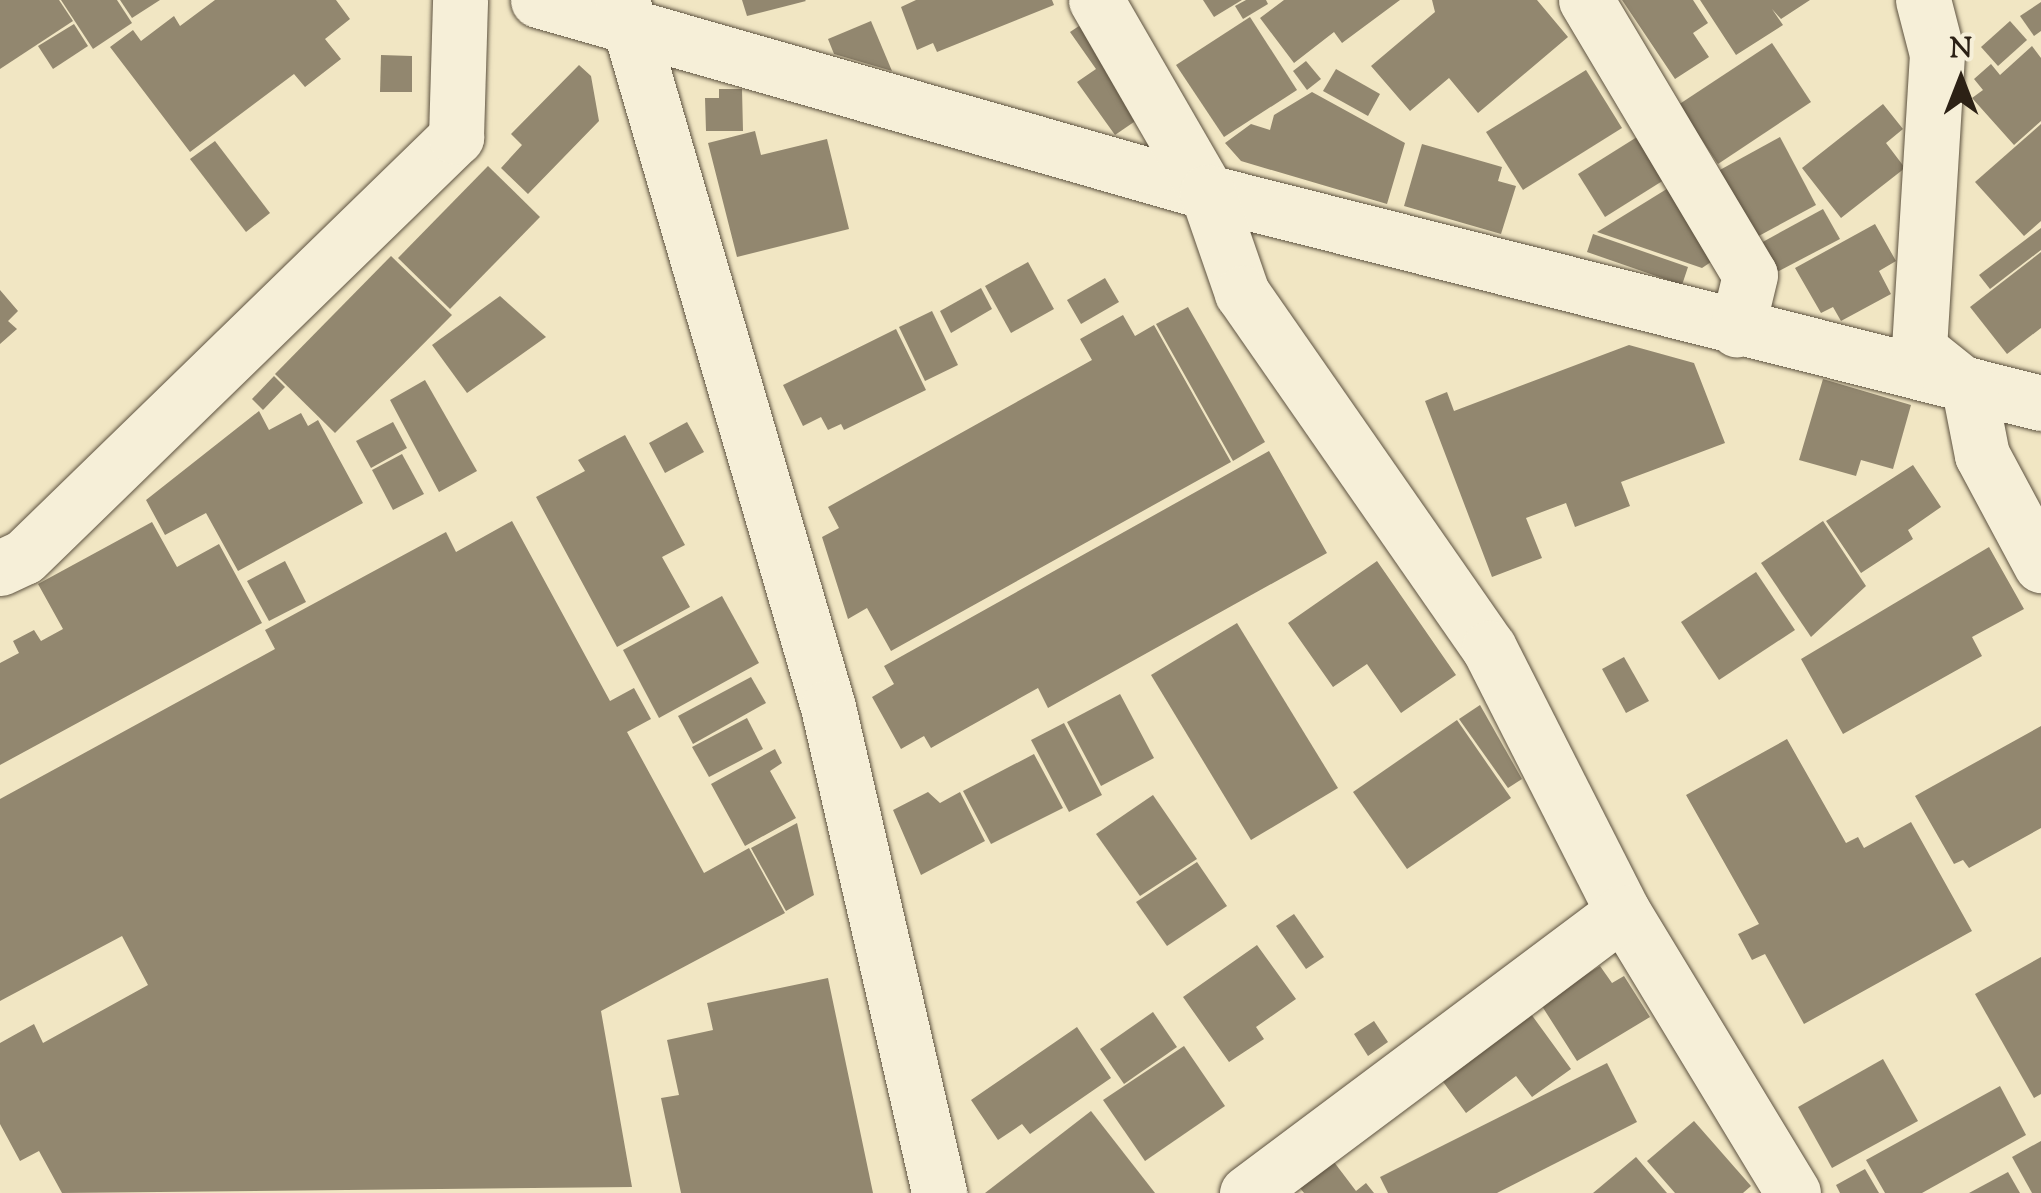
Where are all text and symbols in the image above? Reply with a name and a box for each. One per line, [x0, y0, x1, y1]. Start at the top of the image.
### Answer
north arrow [1911, 30, 2011, 130]
text: N [1950, 30, 1972, 70]

